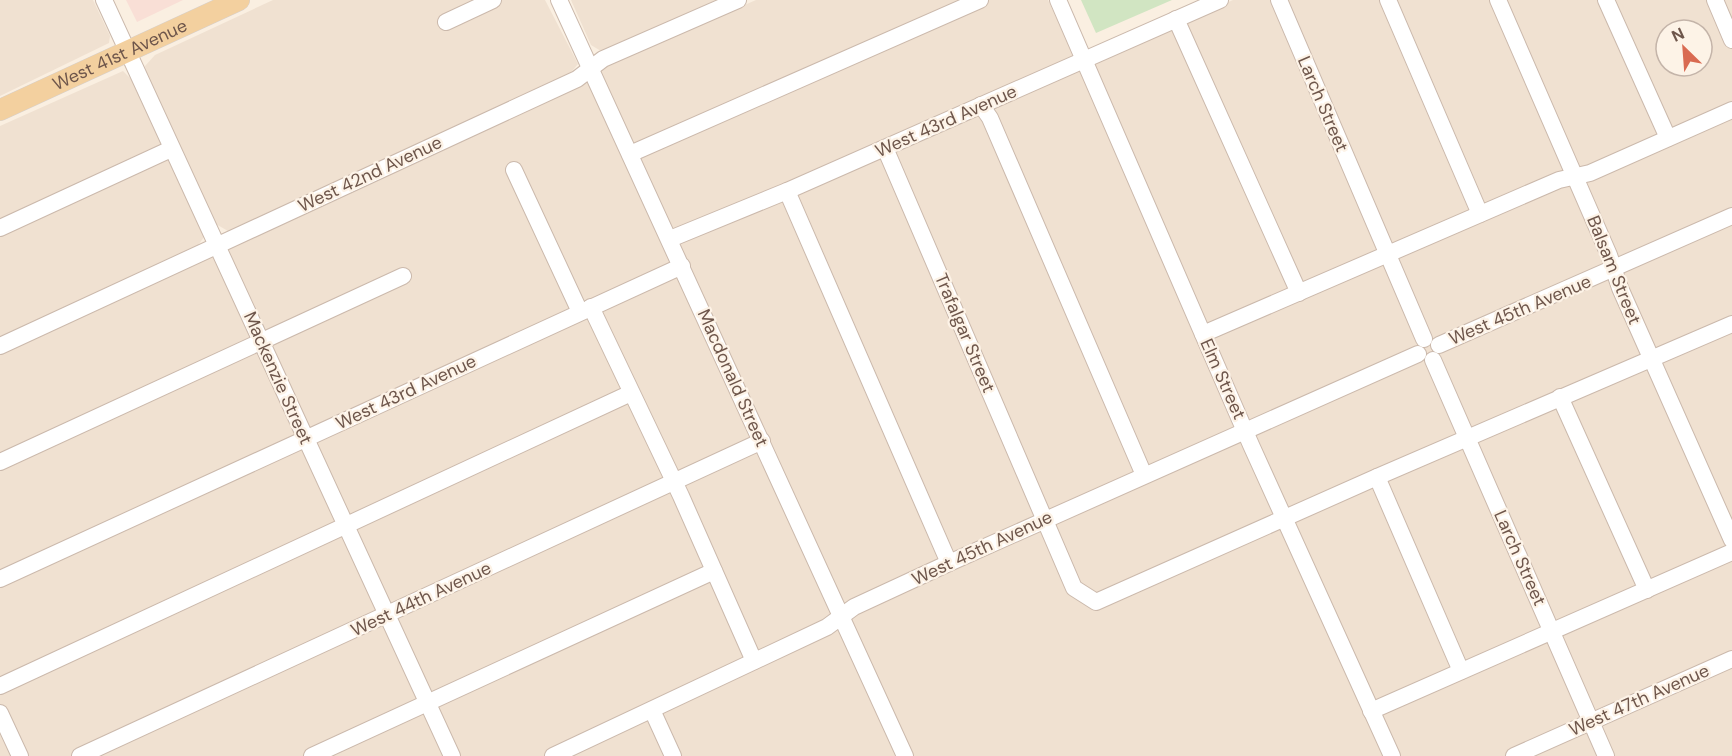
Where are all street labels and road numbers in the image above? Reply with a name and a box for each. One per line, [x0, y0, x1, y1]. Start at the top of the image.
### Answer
street label: West 41st Avenue [49, 13, 191, 96]
street label: Larch Street [1292, 52, 1354, 156]
street label: West 43rd Avenue [872, 79, 1020, 163]
street label: West 42nd Avenue [294, 130, 446, 218]
street label: Balsam Street [1581, 212, 1647, 328]
street label: West 45th Avenue [1445, 269, 1595, 351]
street label: Trafalgar Street [929, 270, 1001, 396]
street label: Macdonald Street [692, 305, 774, 451]
street label: Mackenzie Street [238, 308, 318, 448]
street label: Elm Street [1195, 335, 1251, 423]
street label: West 43rd Avenue [332, 349, 480, 435]
street label: West 45th Avenue [908, 505, 1056, 591]
street label: Larch Street [1488, 507, 1552, 609]
street label: West 44th Avenue [347, 556, 495, 642]
street label: West 47th Avenue [1565, 658, 1713, 742]

